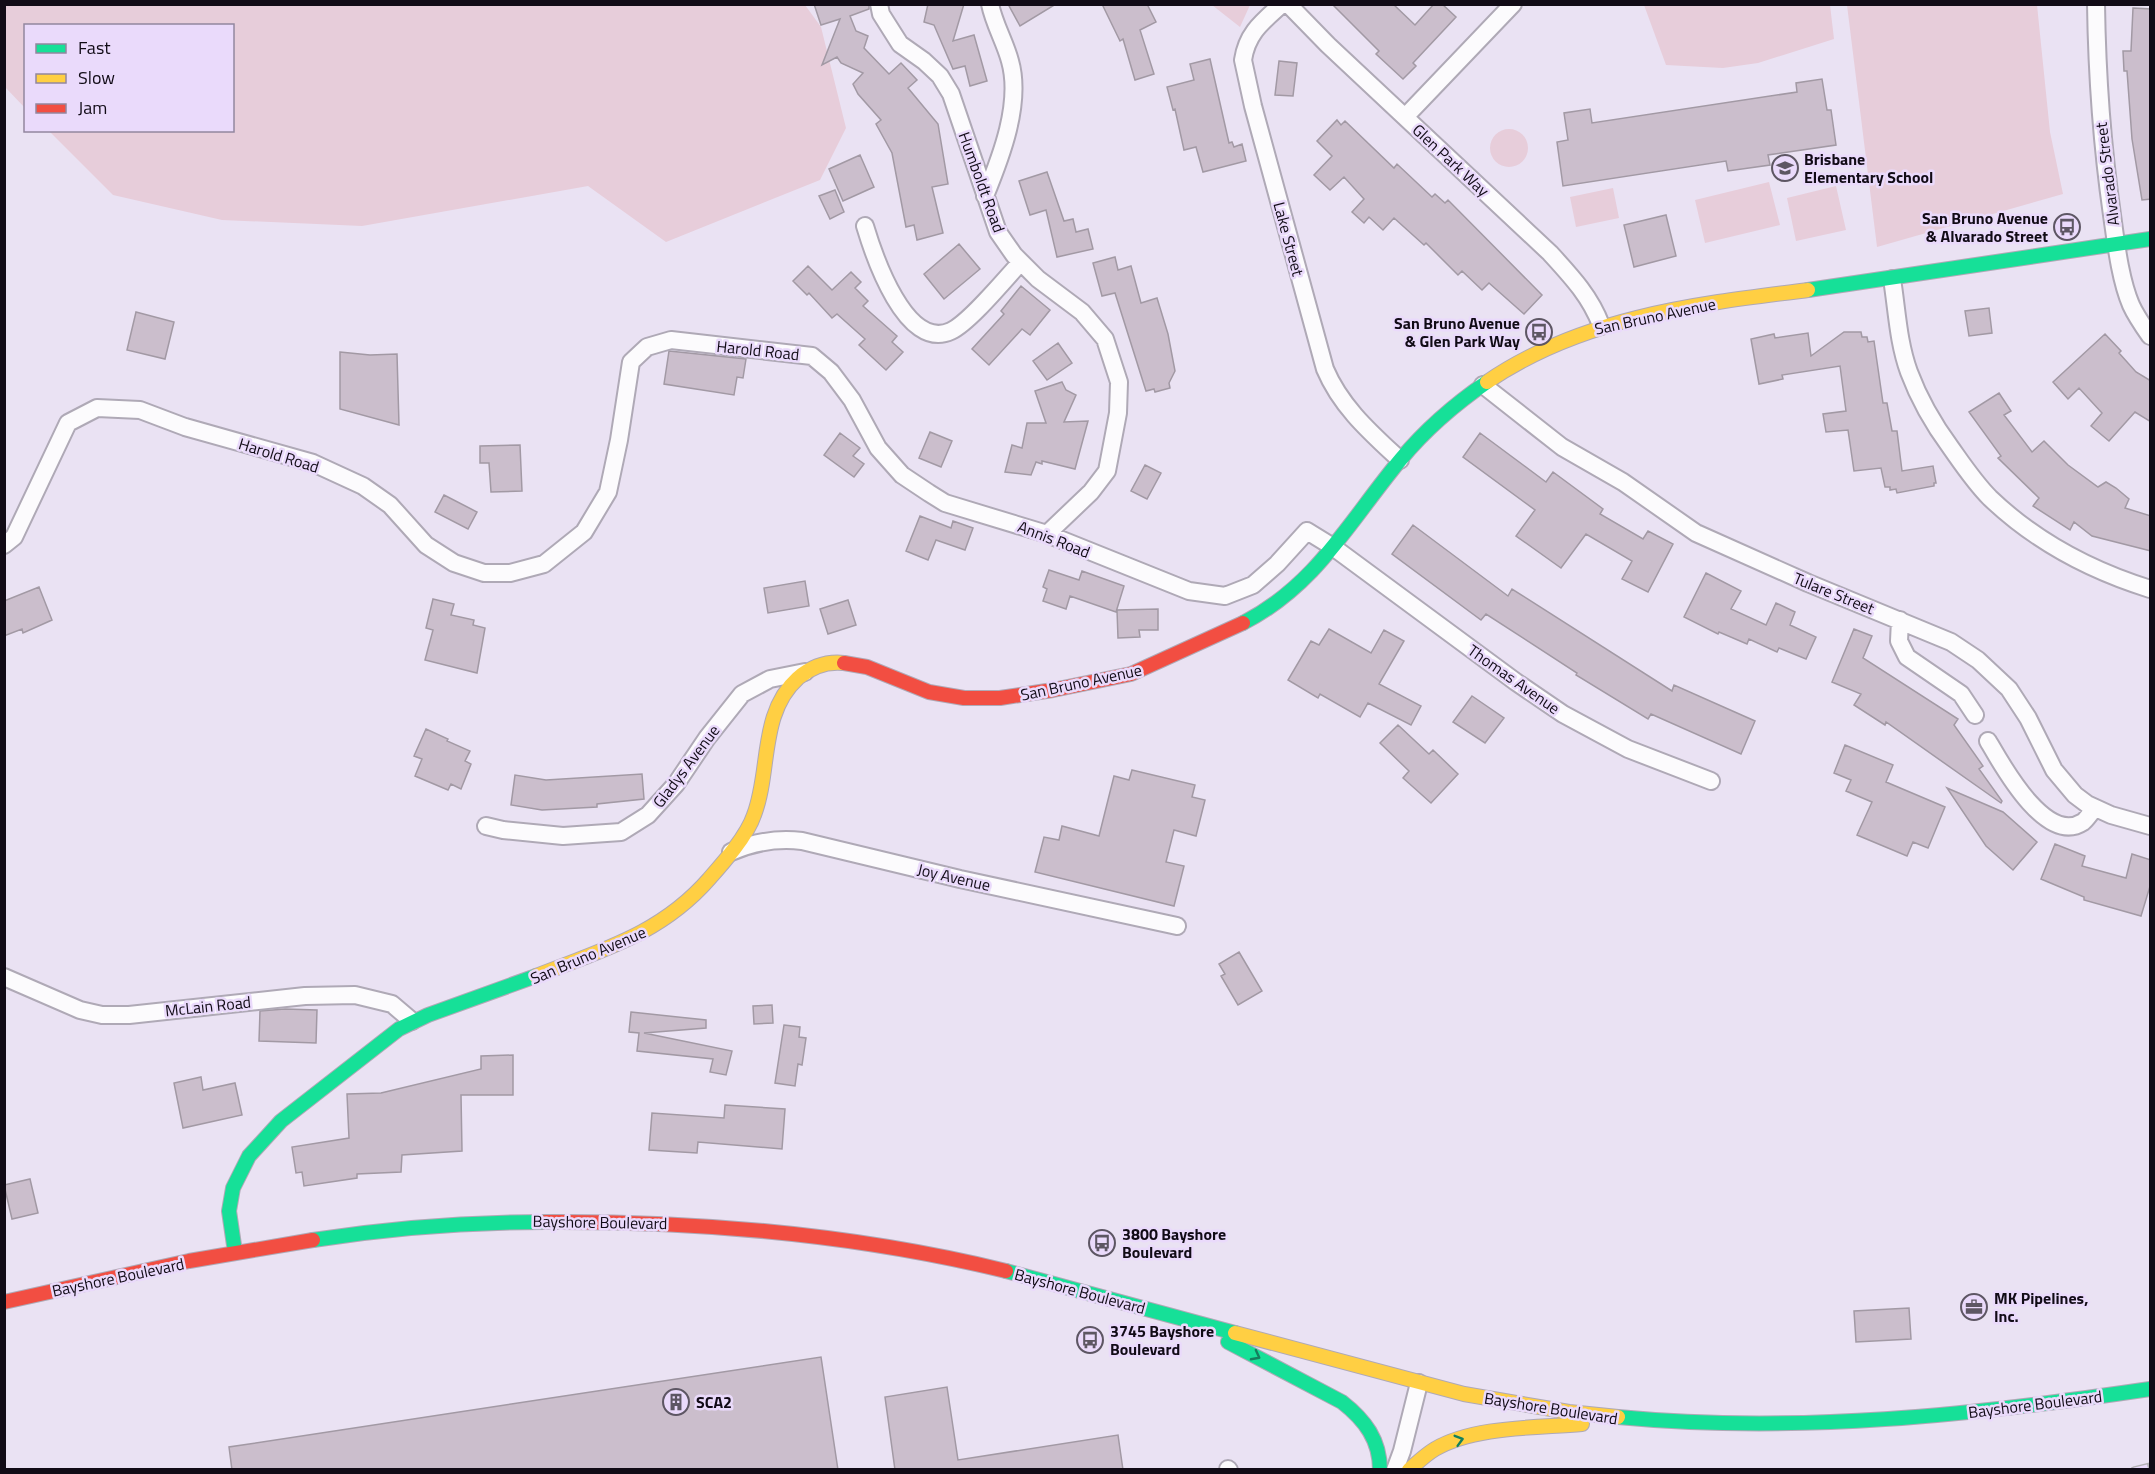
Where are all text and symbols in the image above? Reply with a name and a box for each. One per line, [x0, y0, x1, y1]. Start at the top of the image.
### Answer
legend [24, 24, 234, 132]
text: Fast [78, 34, 111, 61]
text: Slow [78, 64, 115, 91]
text: Jam [78, 94, 107, 121]
street label: Glen Park Way [1407, 118, 1495, 202]
street label: Alvarado Street [2089, 121, 2125, 227]
street label: Humboldt Road [953, 128, 1011, 236]
place label: Brisbane Elementary School [1804, 147, 1933, 189]
school or university icon: Brisbane Elementary School [1770, 153, 1800, 183]
street label: Lake Street [1268, 199, 1311, 279]
place label: San Bruno Avenue & Alvarado Street [1922, 206, 2048, 248]
bus stop icon: San Bruno Avenue & Alvarado Street [2052, 212, 2082, 242]
street label: San Bruno Avenue [1592, 291, 1718, 341]
place label: San Bruno Avenue & Glen Park Way [1394, 311, 1520, 353]
bus stop icon: San Bruno Avenue & Glen Park Way [1524, 317, 1554, 347]
street label: Harold Road [715, 334, 801, 366]
street label: Harold Road [236, 431, 322, 479]
street label: Annis Road [1014, 514, 1094, 564]
street label: Tulare Street [1790, 566, 1878, 620]
street label: Thomas Avenue [1463, 638, 1565, 720]
street label: San Bruno Avenue [1018, 657, 1144, 707]
street label: Gladys Avenue [647, 719, 725, 813]
street label: Joy Avenue [915, 857, 993, 897]
street label: San Bruno Avenue [527, 920, 649, 990]
street label: McLain Road [164, 990, 252, 1022]
street label: Bayshore Boulevard [532, 1209, 668, 1235]
place label: 3800 Bayshore Boulevard [1122, 1222, 1226, 1264]
bus stop icon: 3800 Bayshore Boulevard [1087, 1228, 1117, 1258]
street label: Bayshore Boulevard [50, 1251, 186, 1303]
street label: Bayshore Boulevard [1012, 1262, 1148, 1320]
place label: MK Pipelines, Inc. [1994, 1286, 2088, 1328]
office icon: MK Pipelines, Inc. [1959, 1292, 1989, 1322]
place label: 3745 Bayshore Boulevard [1110, 1319, 1214, 1361]
bus stop icon: 3745 Bayshore Boulevard [1075, 1325, 1105, 1355]
one-way arrow [1249, 1349, 1260, 1360]
street label: Bayshore Boulevard [1967, 1384, 2103, 1424]
street label: Bayshore Boulevard [1483, 1386, 1619, 1430]
building icon: SCA2 [661, 1387, 691, 1417]
place label: SCA2 [696, 1390, 732, 1414]
one-way arrow [1453, 1435, 1464, 1447]

